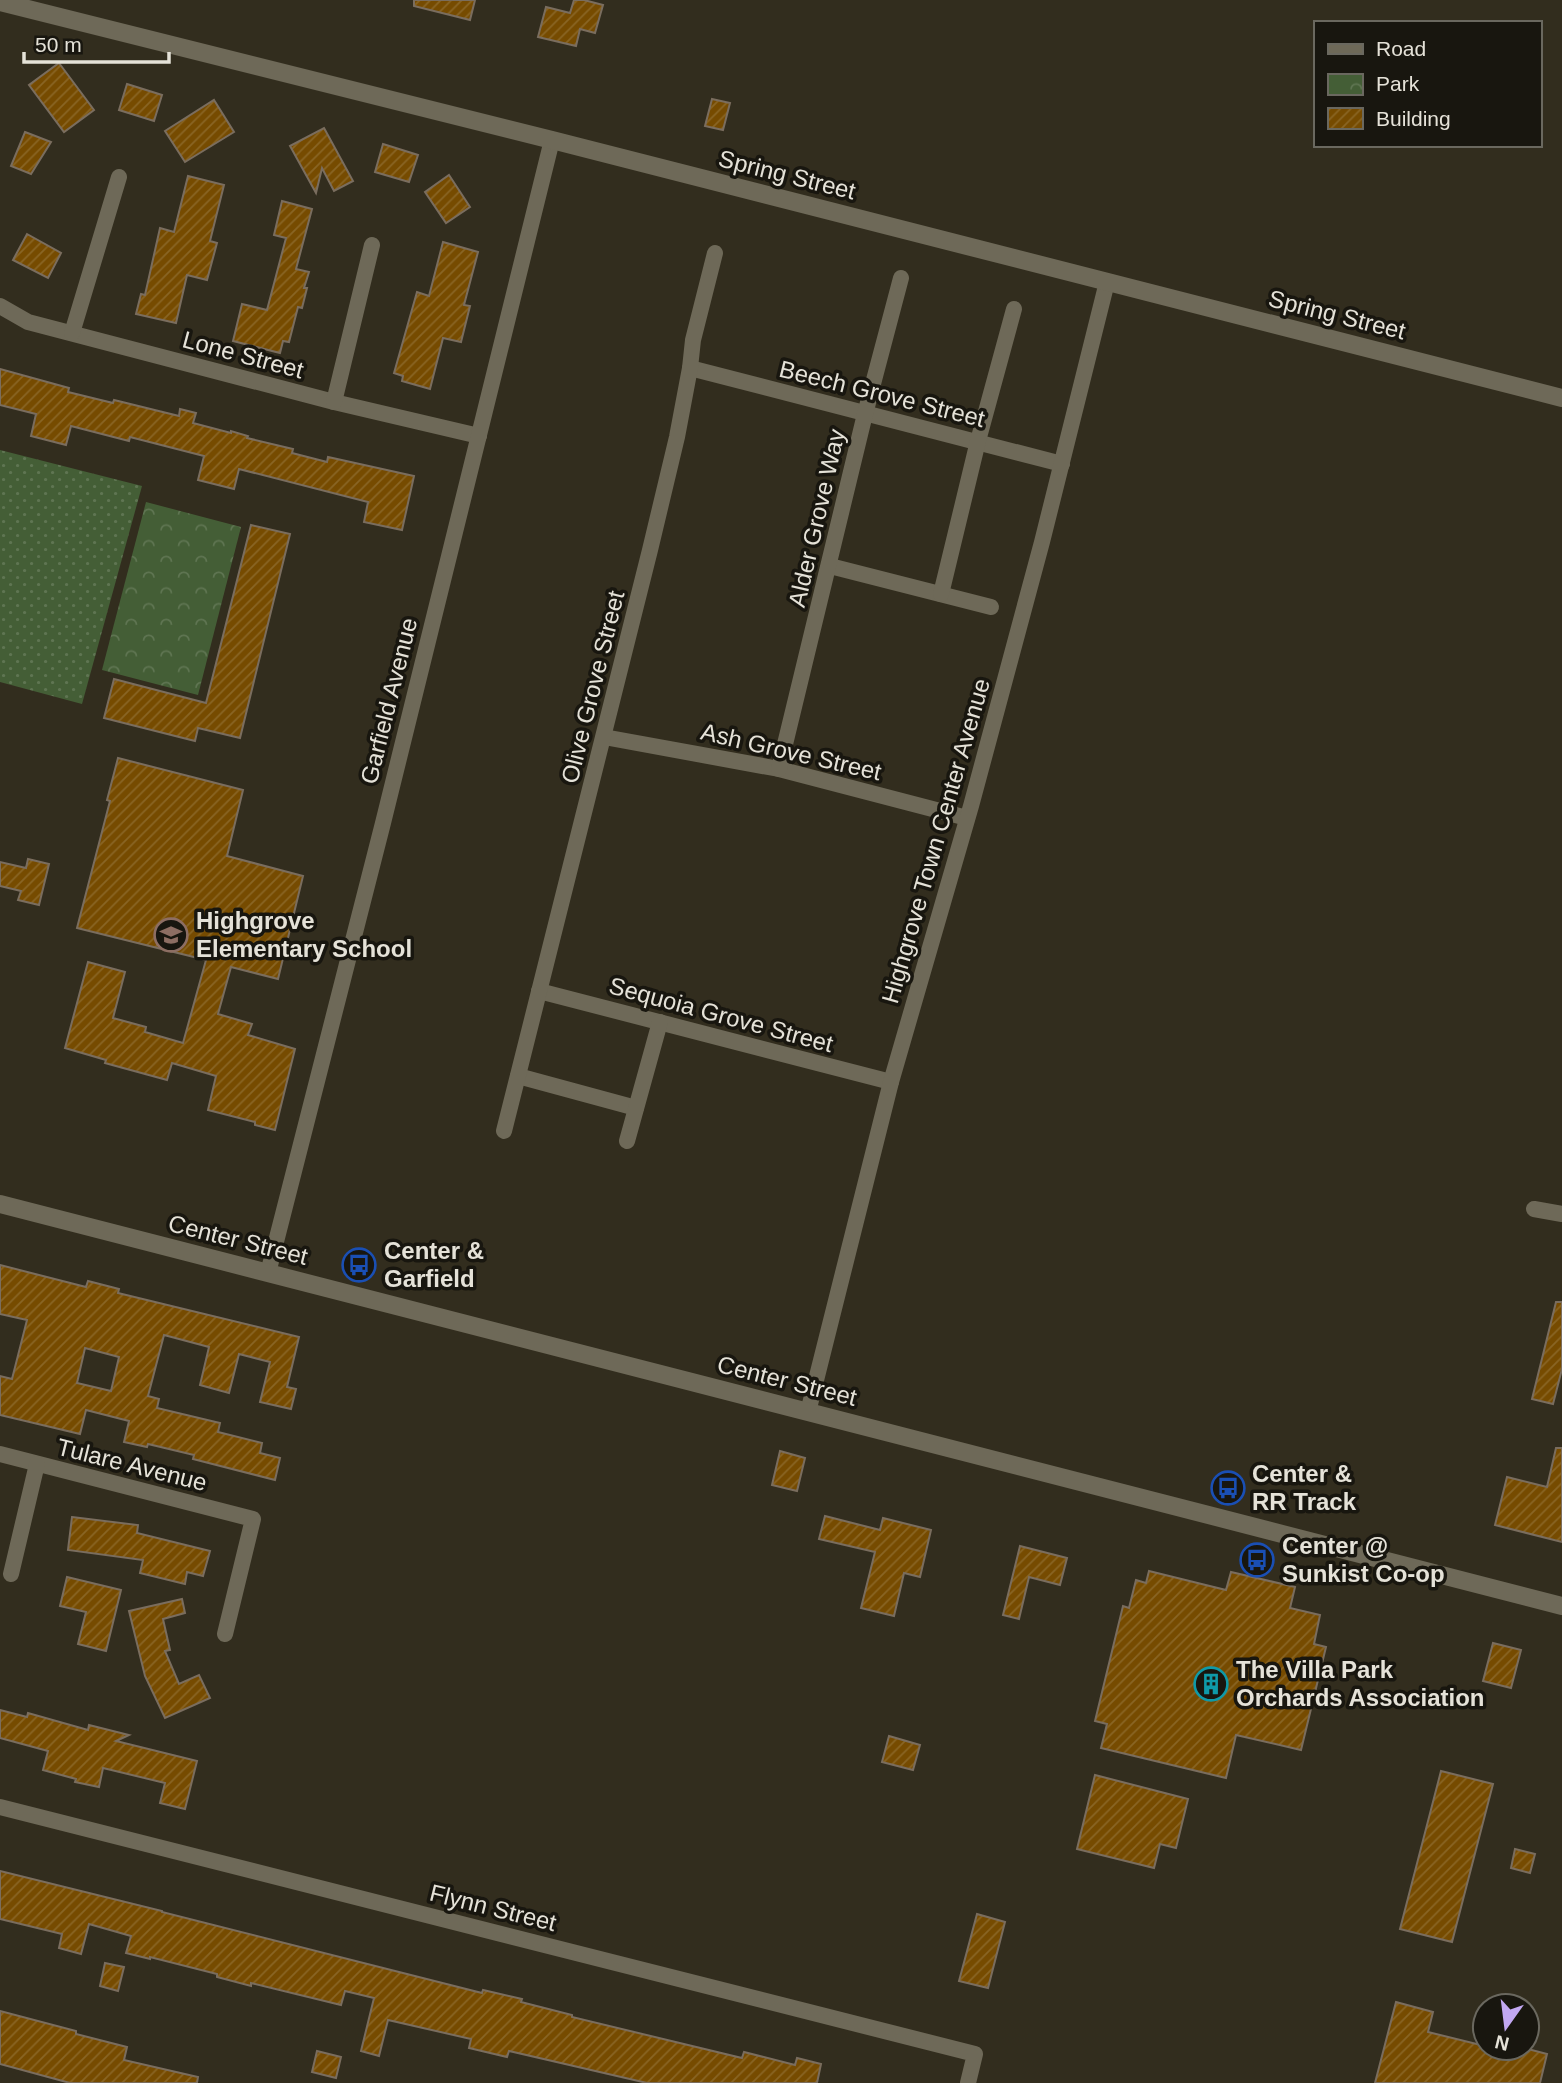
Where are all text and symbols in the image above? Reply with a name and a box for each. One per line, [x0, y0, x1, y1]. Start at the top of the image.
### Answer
scale bar [24, 21, 170, 65]
legend [1314, 21, 1541, 147]
text: 50 m [35, 33, 82, 56]
text: Road [1376, 37, 1426, 60]
text: Park [1376, 72, 1420, 95]
text: Building [1376, 107, 1451, 130]
street label: Spring Street [716, 144, 859, 205]
street label: Spring Street [1266, 284, 1409, 345]
street label: Lone Street [180, 325, 307, 384]
street label: Beech Grove Street [777, 355, 988, 432]
street label: Alder Grove Way [783, 426, 850, 610]
street label: Olive Grove Street [556, 588, 630, 786]
street label: Garfield Avenue [355, 615, 422, 787]
street label: Highgrove Town Center Avenue [876, 675, 995, 1006]
street label: Ash Grove Street [698, 718, 884, 785]
place label: Highgrove Elementary School [196, 907, 412, 962]
school or university icon: Highgrove Elementary School [152, 916, 190, 954]
street label: Sequoia Grove Street [606, 972, 836, 1058]
street label: Center Street [166, 1209, 311, 1270]
place label: Center & Garfield [384, 1237, 484, 1292]
bus stop icon: Center & Garfield [340, 1246, 378, 1284]
street label: Center Street [715, 1350, 860, 1411]
street label: Tulare Avenue [54, 1433, 210, 1496]
place label: Center & RR Track [1252, 1460, 1357, 1515]
bus stop icon: Center & RR Track [1209, 1469, 1247, 1507]
place label: Center @ Sunkist Co-op [1282, 1532, 1445, 1587]
bus stop icon: Center @ Sunkist Co-op [1238, 1541, 1276, 1579]
place label: The Villa Park Orchards Association [1236, 1656, 1485, 1711]
building icon: The Villa Park Orchards Association [1192, 1665, 1230, 1703]
street label: Flynn Street [427, 1879, 559, 1936]
north arrow [1471, 1992, 1541, 2062]
text: N [1493, 2031, 1511, 2055]

